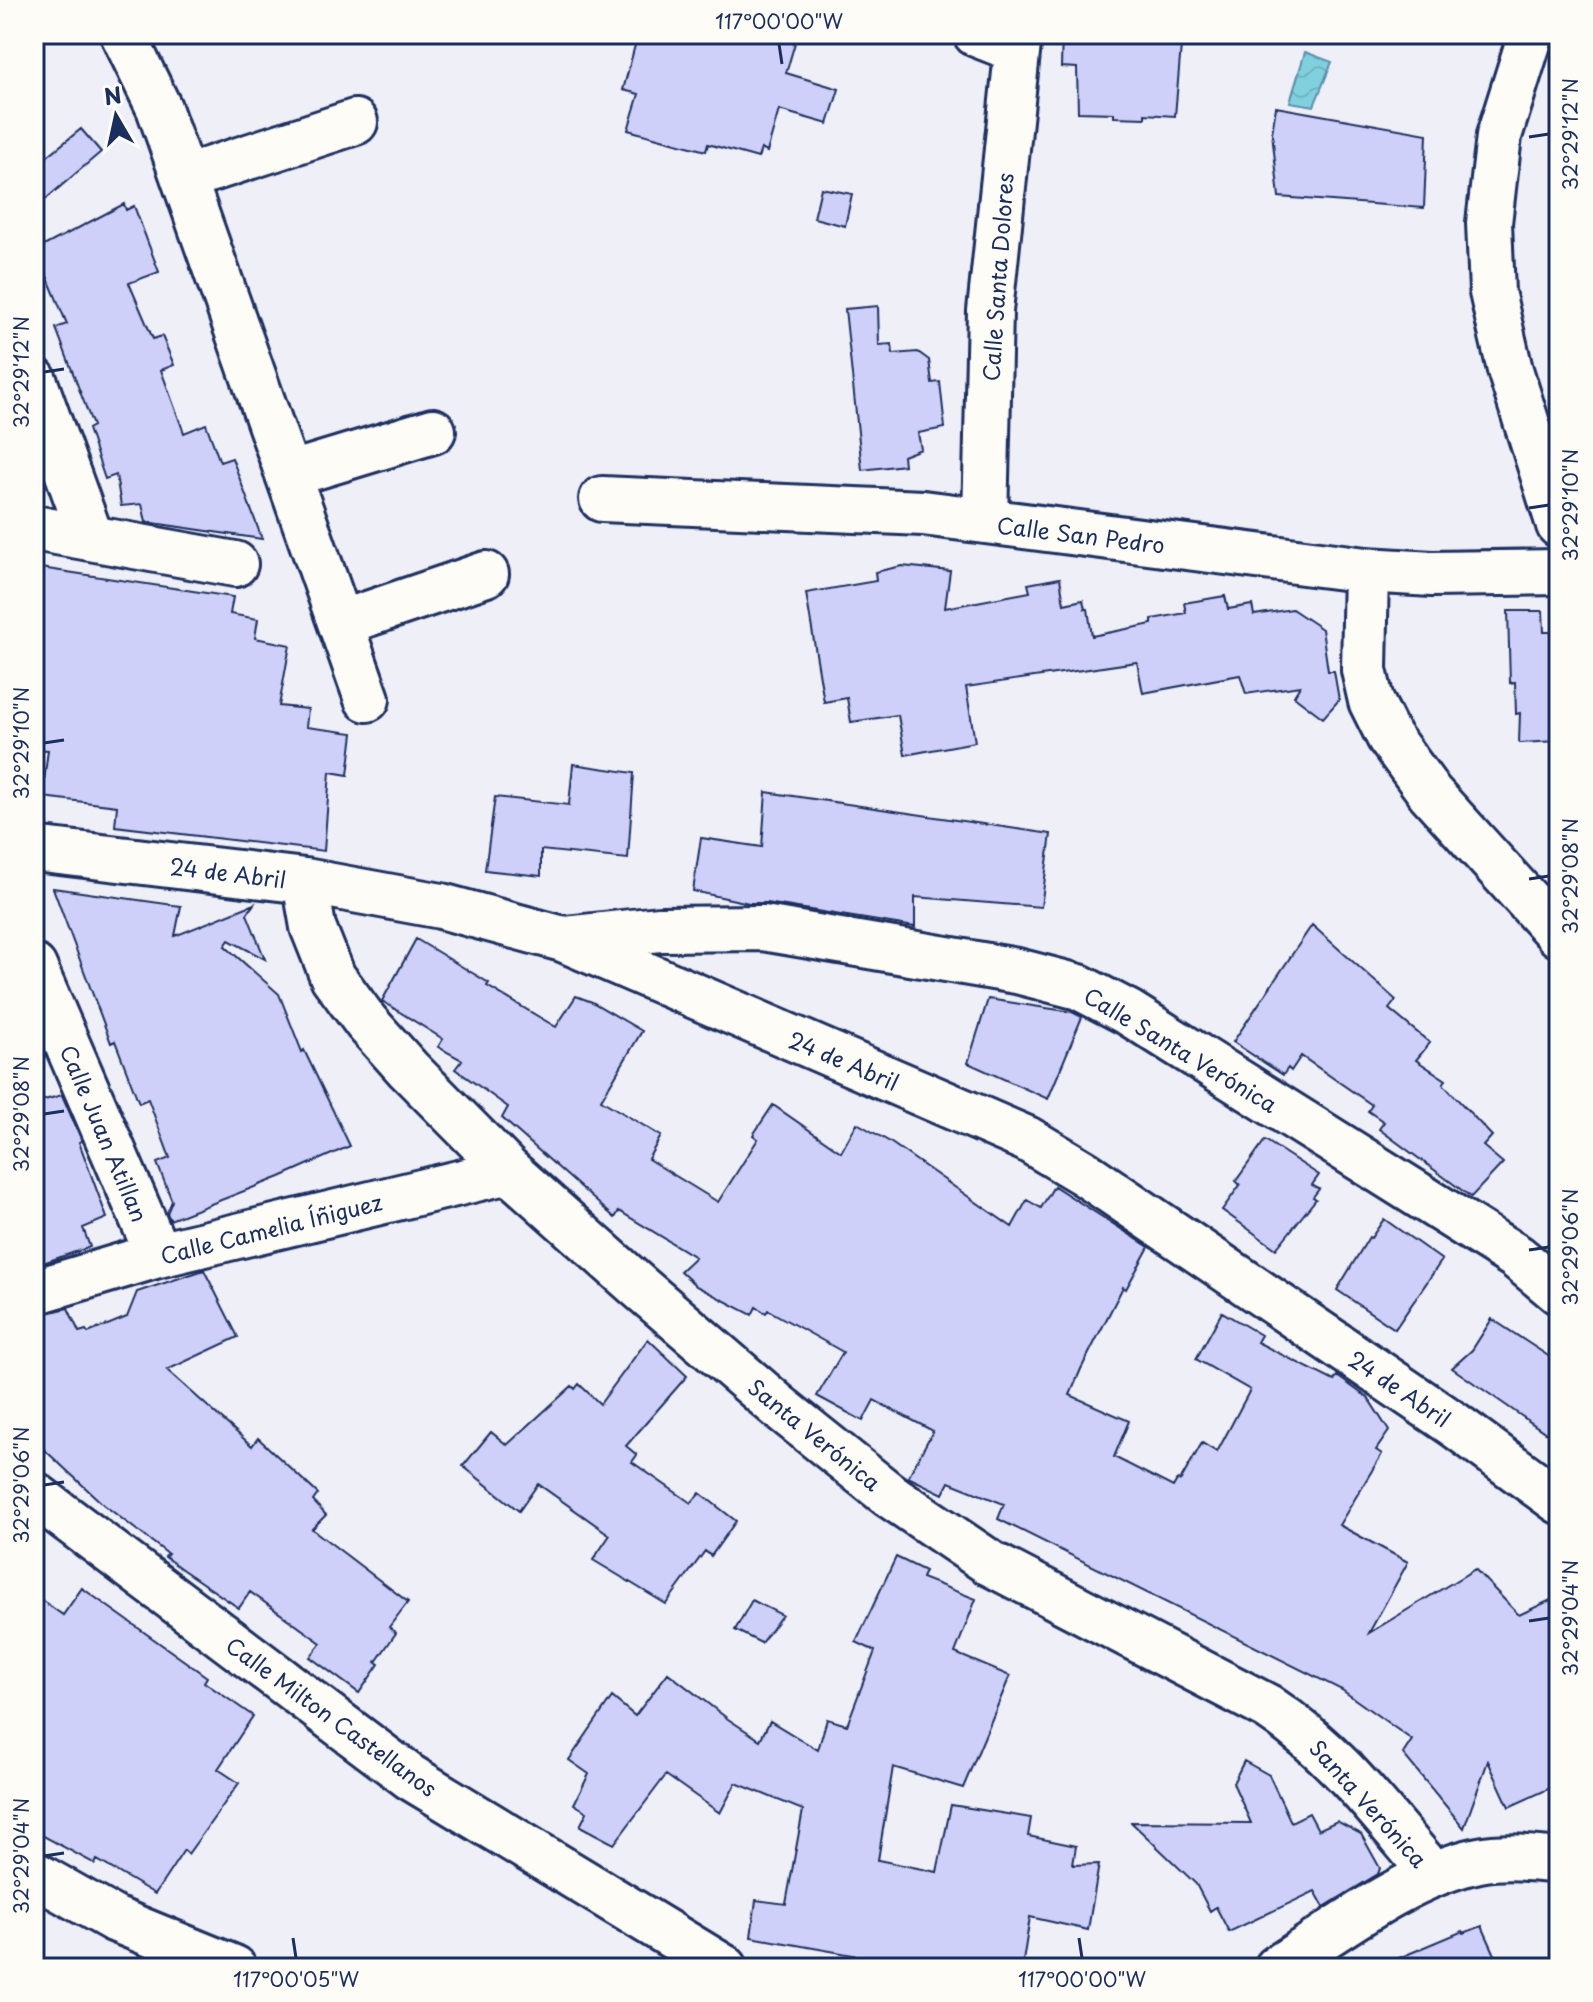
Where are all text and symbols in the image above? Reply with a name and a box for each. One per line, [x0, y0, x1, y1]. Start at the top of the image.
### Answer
text: 117°00'00"W [715, 6, 843, 36]
north arrow [76, 76, 156, 156]
text: N [101, 77, 124, 112]
text: 32°29'12"N [1555, 78, 1585, 190]
street label: Calle Santa Dolores [973, 172, 1021, 382]
text: 32°29'12"N [6, 316, 36, 428]
text: 32°29'10"N [1555, 449, 1585, 561]
street label: Calle San Pedro [995, 507, 1167, 561]
text: 32°29'10"N [6, 687, 36, 799]
text: 32°29'08"N [1555, 818, 1585, 934]
street label: 24 de Abril [168, 849, 288, 895]
street label: Calle Santa Verónica [1078, 978, 1284, 1120]
street label: 24 de Abril [784, 1022, 904, 1098]
street label: Calle Juan Atillan [53, 1039, 157, 1227]
text: 32°29'08"N [6, 1056, 36, 1172]
street label: Calle Camelia Íñiguez [157, 1184, 385, 1272]
text: 32°29'06"N [1555, 1188, 1585, 1306]
street label: 24 de Abril [1342, 1342, 1458, 1434]
street label: Santa Verónica [742, 1370, 889, 1498]
text: 32°29'06"N [6, 1426, 36, 1544]
text: 32°29'04"N [1555, 1560, 1585, 1676]
street label: Calle Milton Castellanos [220, 1628, 444, 1804]
street label: Santa Verónica [1302, 1732, 1436, 1874]
text: 32°29'04"N [6, 1798, 36, 1914]
text: 117°00'05"W [233, 1964, 359, 1994]
text: 117°00'00"W [1018, 1964, 1146, 1994]

